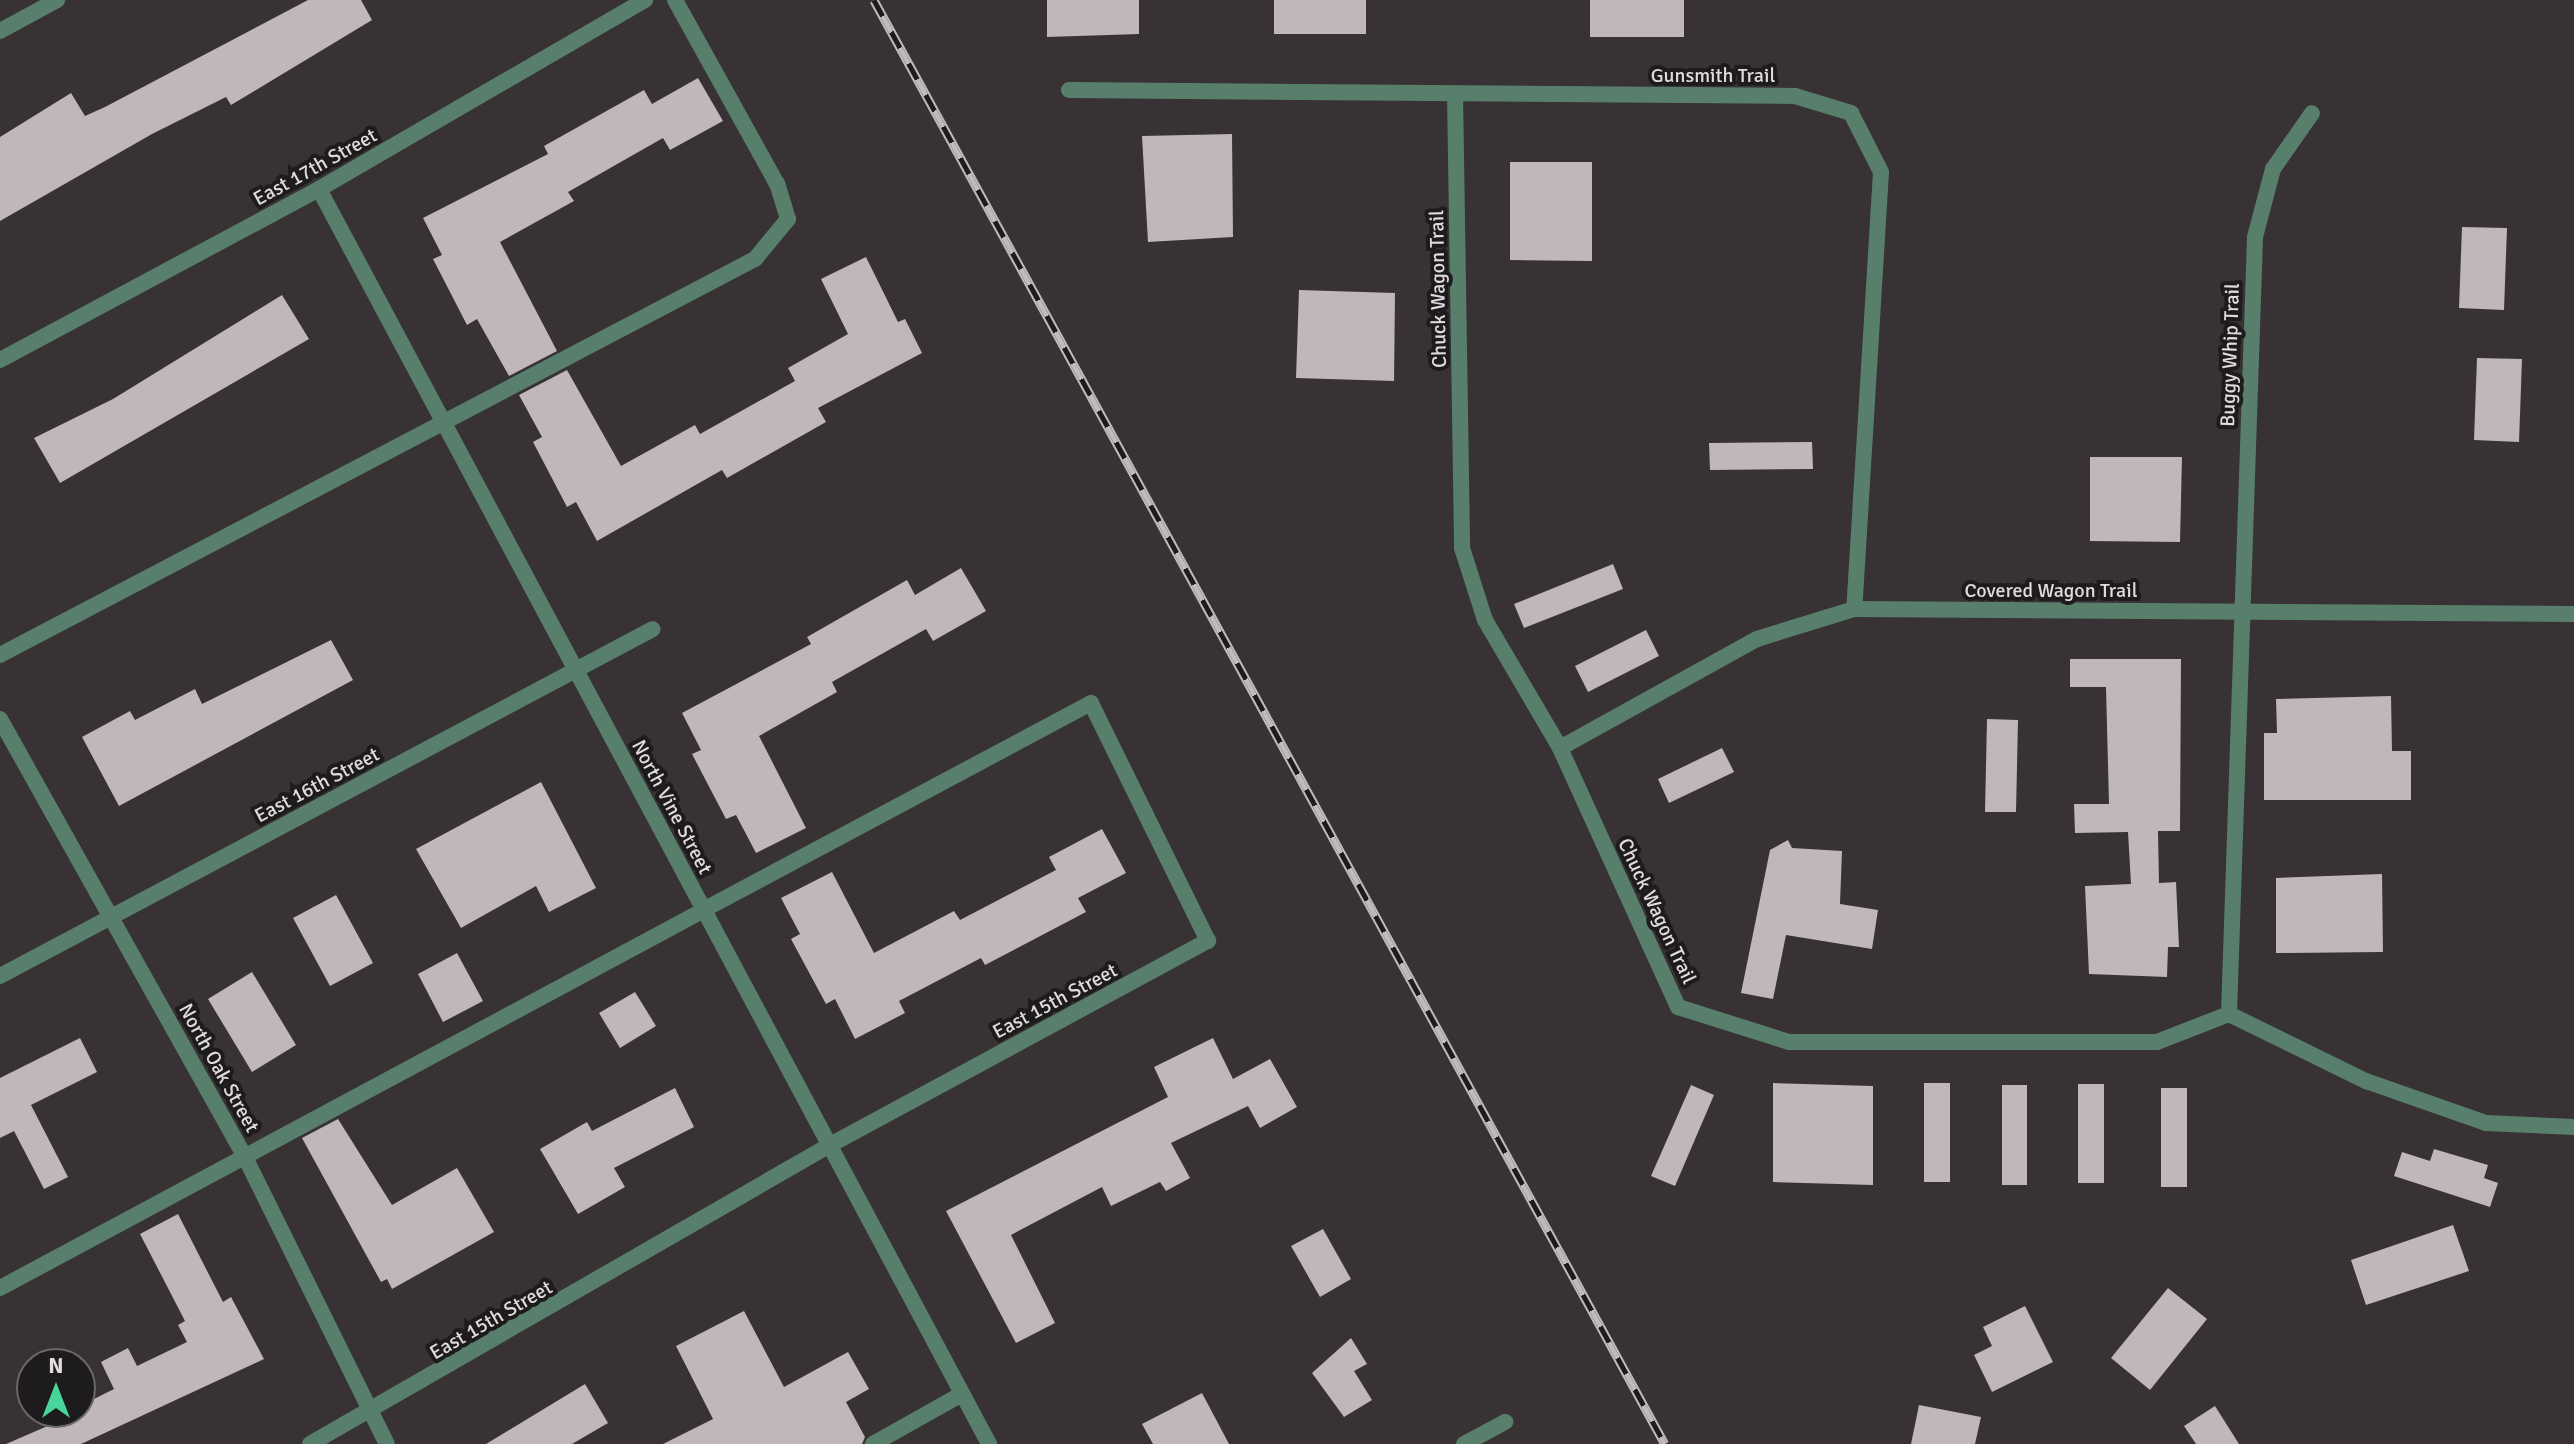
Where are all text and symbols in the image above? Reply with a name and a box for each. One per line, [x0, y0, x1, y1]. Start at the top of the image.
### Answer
street label: Gunsmith Trail [1651, 63, 1775, 87]
street label: East 17th Street [249, 123, 381, 211]
street label: Chuck Wagon Trail [1425, 210, 1451, 368]
street label: Buggy Whip Trail [2215, 283, 2245, 427]
street label: Covered Wagon Trail [1964, 578, 2138, 602]
street label: North Vine Street [627, 736, 717, 878]
street label: East 16th Street [251, 742, 383, 828]
street label: Chuck Wagon Trail [1613, 834, 1701, 988]
street label: East 15th Street [989, 958, 1121, 1044]
street label: North Oak Street [174, 999, 264, 1137]
street label: East 15th Street [425, 1275, 557, 1365]
north arrow [16, 1348, 96, 1428]
text: N [48, 1352, 64, 1379]

